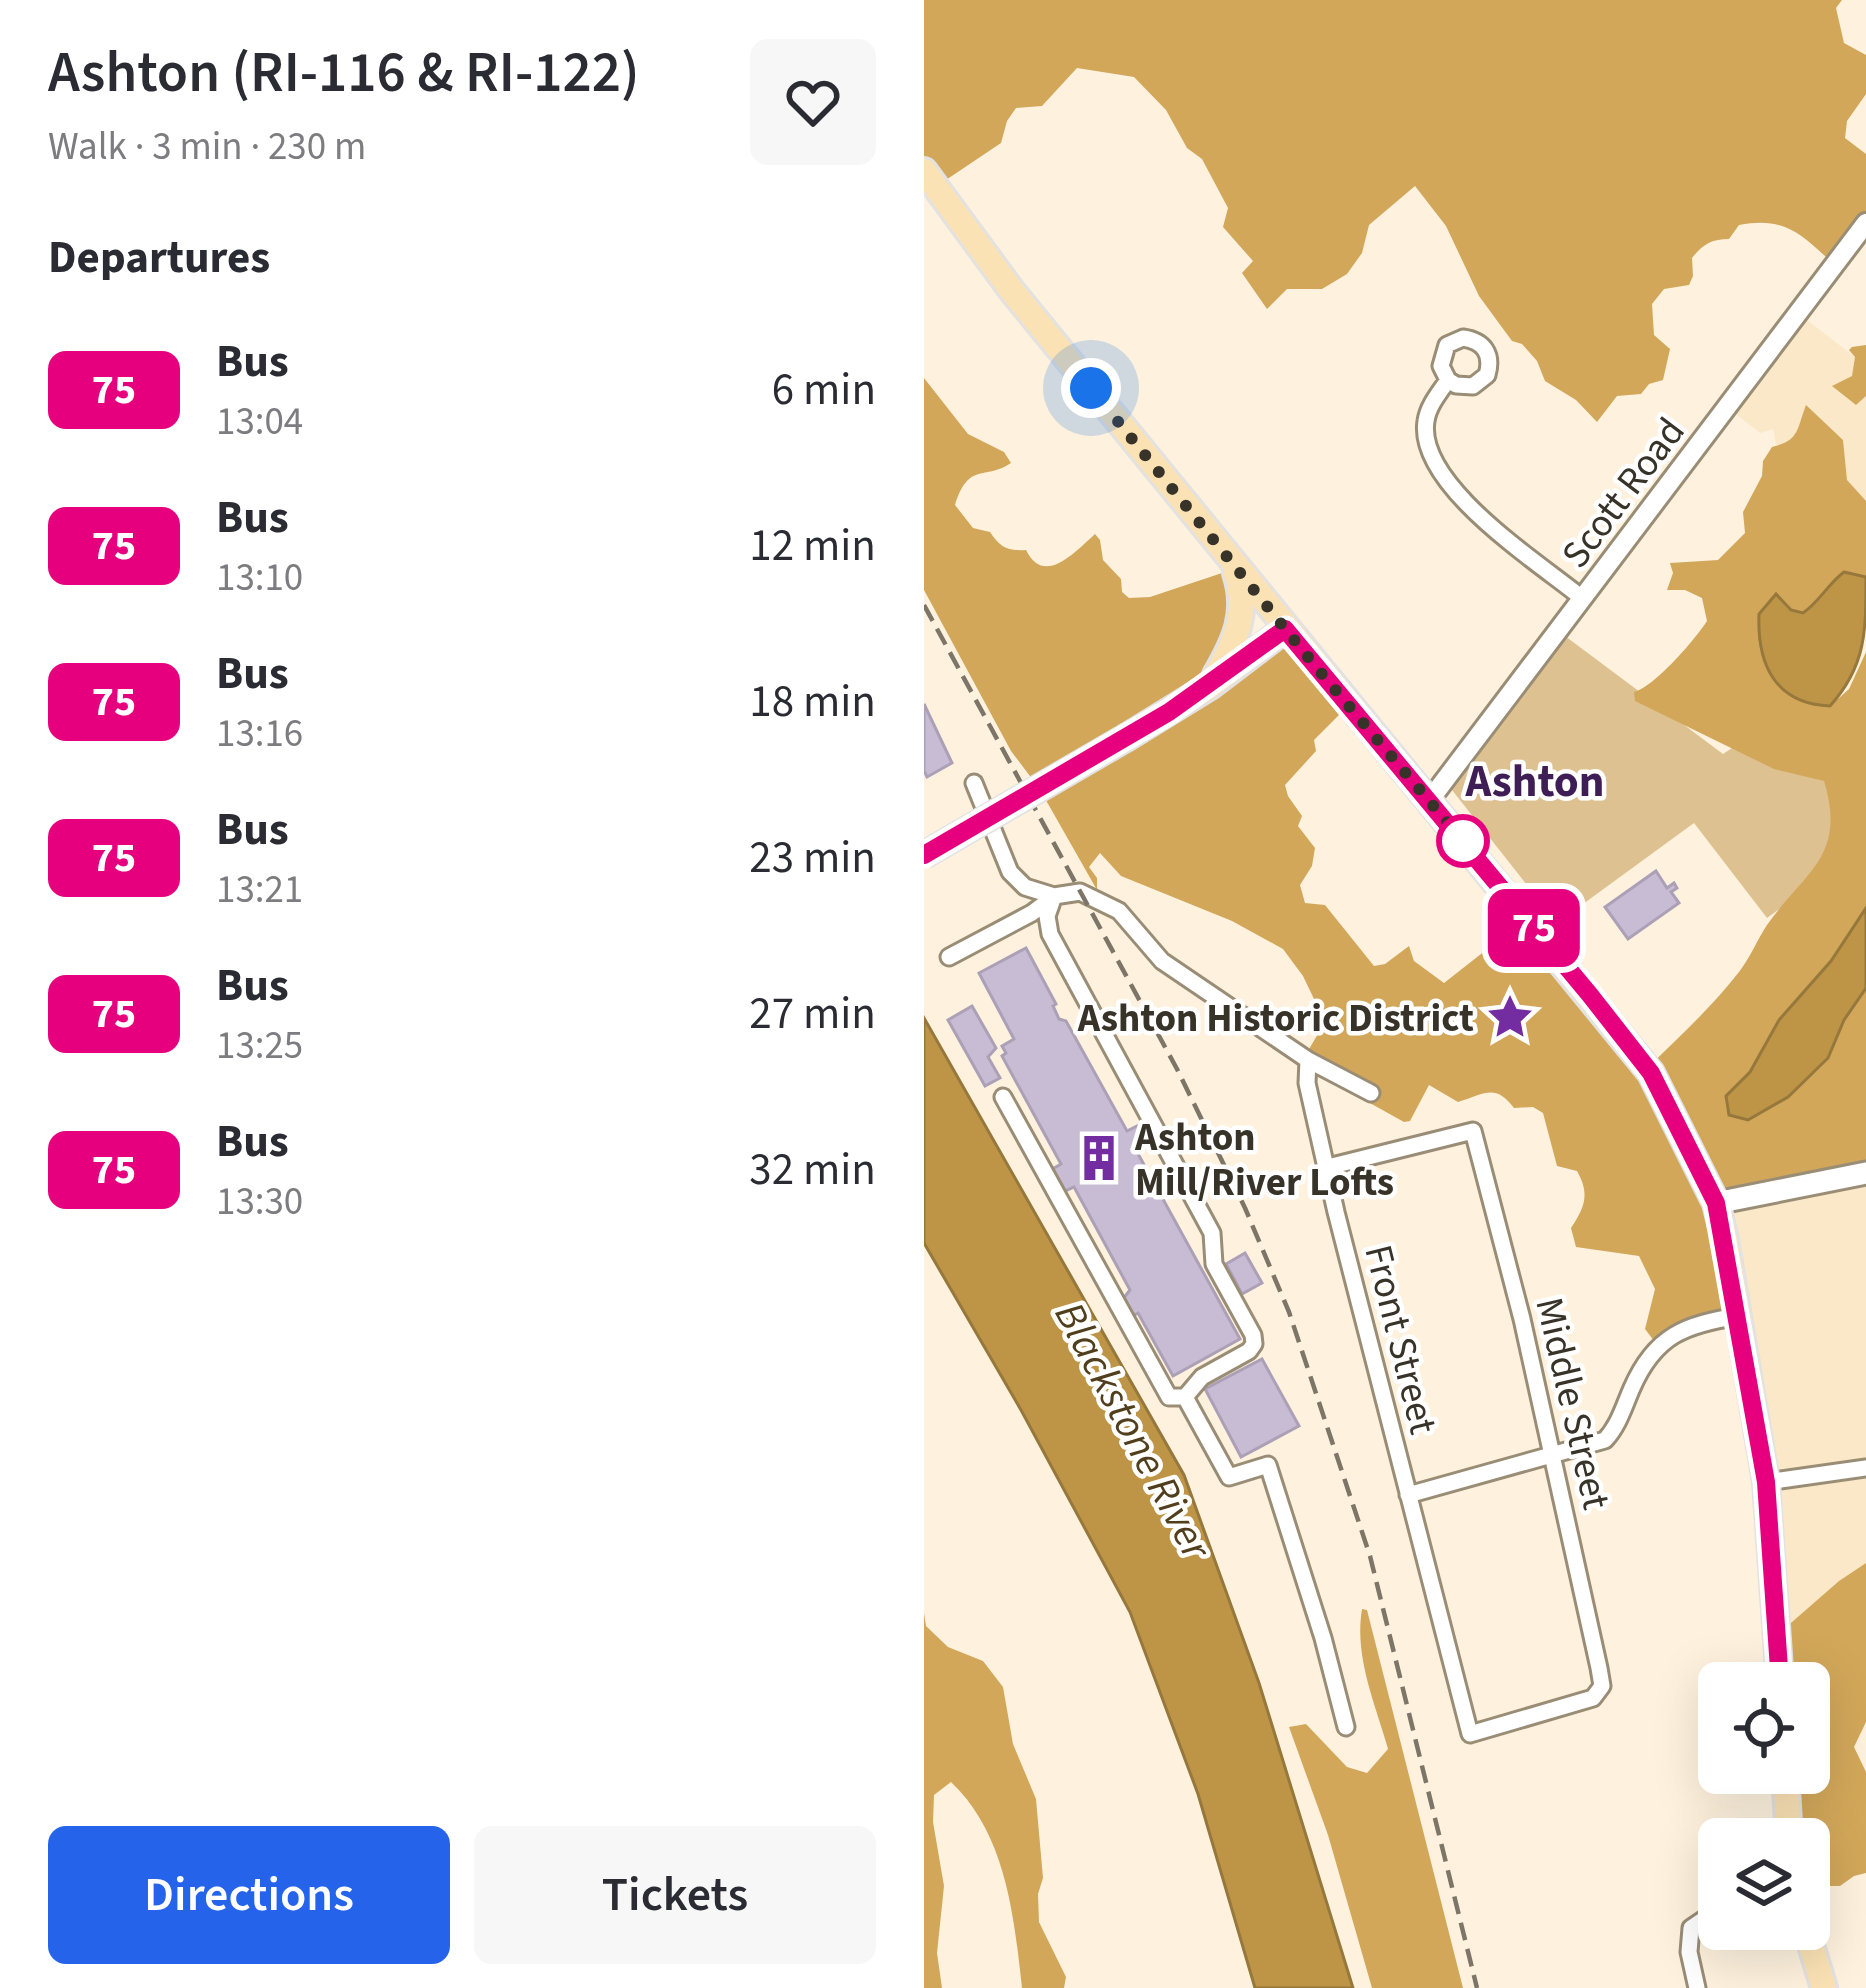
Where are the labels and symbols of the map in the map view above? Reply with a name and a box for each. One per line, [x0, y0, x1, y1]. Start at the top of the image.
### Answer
your location [1061, 358, 1121, 418]
street label: Scott Road [1548, 406, 1699, 580]
district label: Ashton [1464, 750, 1605, 814]
unlabelled marker [1438, 816, 1488, 866]
line badge: 75 [1480, 889, 1588, 967]
place label: Ashton Historic District [1077, 991, 1474, 1047]
place icon: Ashton Historic District [1485, 992, 1535, 1042]
place label: Ashton Mill/River Lofts [1134, 1110, 1394, 1211]
building icon: Ashton Mill/River Lofts [1074, 1133, 1124, 1183]
street label: Front Street [1350, 1239, 1451, 1440]
water label: Blackstone River [1039, 1292, 1226, 1572]
street label: Middle Street [1520, 1292, 1624, 1515]

